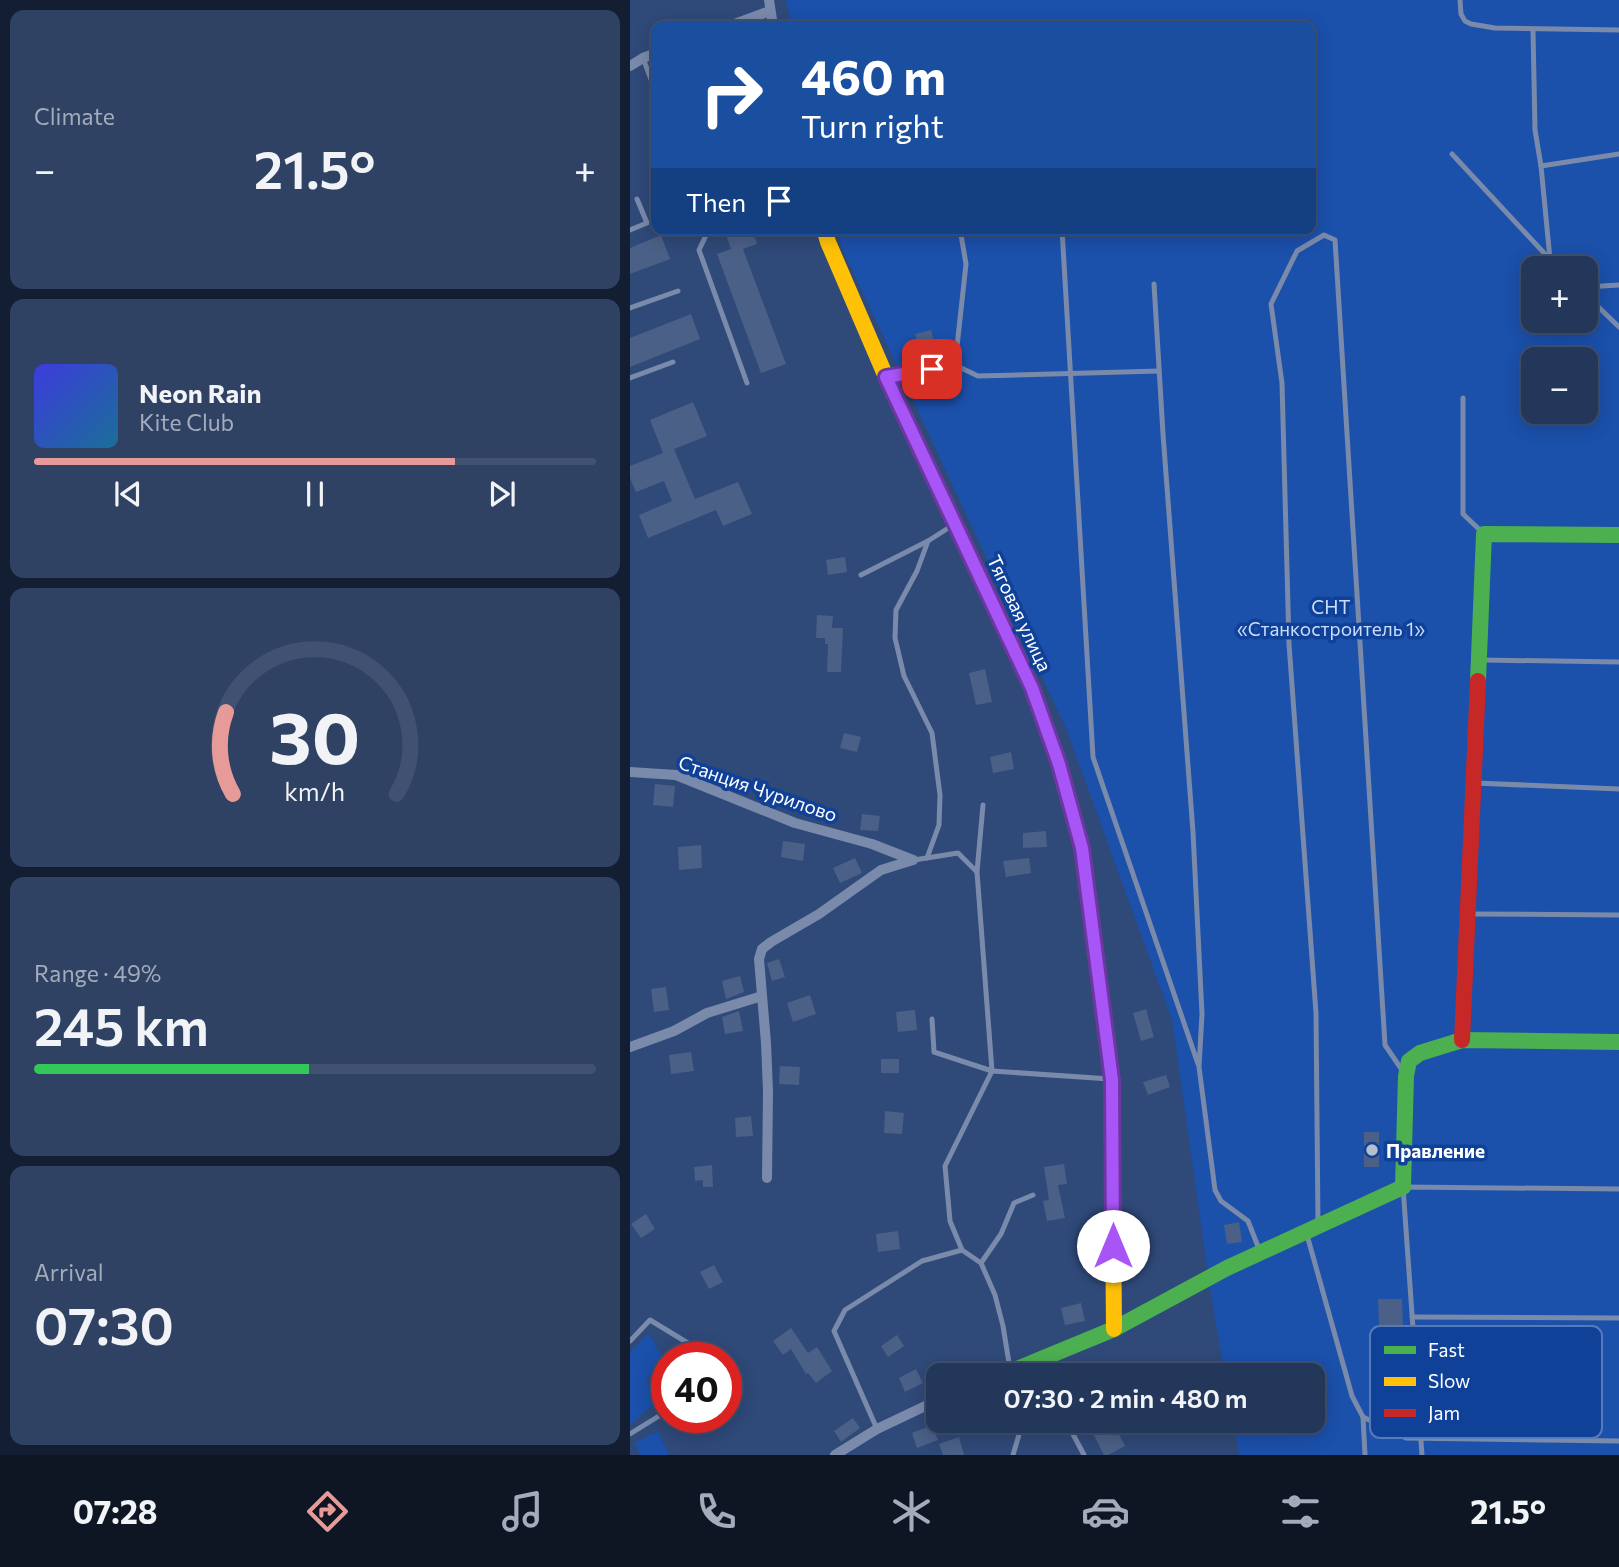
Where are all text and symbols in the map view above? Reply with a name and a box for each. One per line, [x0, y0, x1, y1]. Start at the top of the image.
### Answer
text: 460 m [801, 45, 946, 105]
icon: right [686, 49, 777, 140]
text: Climate [34, 102, 115, 130]
text: Turn right [801, 105, 944, 145]
text: 21.5° [254, 136, 375, 200]
text: − [34, 145, 56, 192]
text: + [574, 145, 596, 192]
icon: arrive [760, 182, 798, 220]
text: Then [686, 186, 746, 217]
map controls [1521, 256, 1598, 424]
button: + [1521, 256, 1598, 333]
pin [902, 339, 962, 399]
button: − [1521, 347, 1598, 424]
icon: arrive [913, 350, 951, 388]
text: Neon Rain [139, 377, 262, 408]
text: Kite Club [139, 408, 234, 436]
icon: previous [109, 475, 147, 513]
icon: pause [296, 475, 334, 513]
icon: next [483, 475, 521, 513]
street label: Тяговая улица [983, 551, 1057, 675]
park label: СНТ «Станкостроитель 1» [1237, 595, 1425, 640]
text: 30 [270, 690, 360, 779]
street label: Станция Чурилово [676, 750, 840, 826]
text: km/h [285, 775, 345, 805]
text: Range · 49% [34, 959, 161, 987]
text: 245 km [34, 993, 209, 1057]
place label: Правление [1386, 1139, 1485, 1162]
marker: Правление [1364, 1142, 1380, 1158]
position arrow [1076, 1209, 1150, 1283]
text: Arrival [34, 1258, 104, 1286]
text: 07:30 [34, 1292, 174, 1356]
legend [1370, 1326, 1602, 1438]
text: Fast [1428, 1338, 1465, 1361]
speed limit sign: 40 [651, 1342, 742, 1433]
text: Slow [1428, 1369, 1470, 1392]
text: 07:30 · 2 min · 480 m [1003, 1382, 1248, 1413]
text: Jam [1428, 1401, 1460, 1424]
icon: directions [303, 1487, 352, 1536]
icon: music [498, 1487, 547, 1536]
icon: phone [692, 1487, 741, 1536]
icon: climate [887, 1487, 936, 1536]
icon: car [1081, 1487, 1130, 1536]
icon: filters [1276, 1487, 1325, 1536]
text: 07:28 [73, 1491, 158, 1531]
text: 21.5° [1470, 1491, 1546, 1531]

